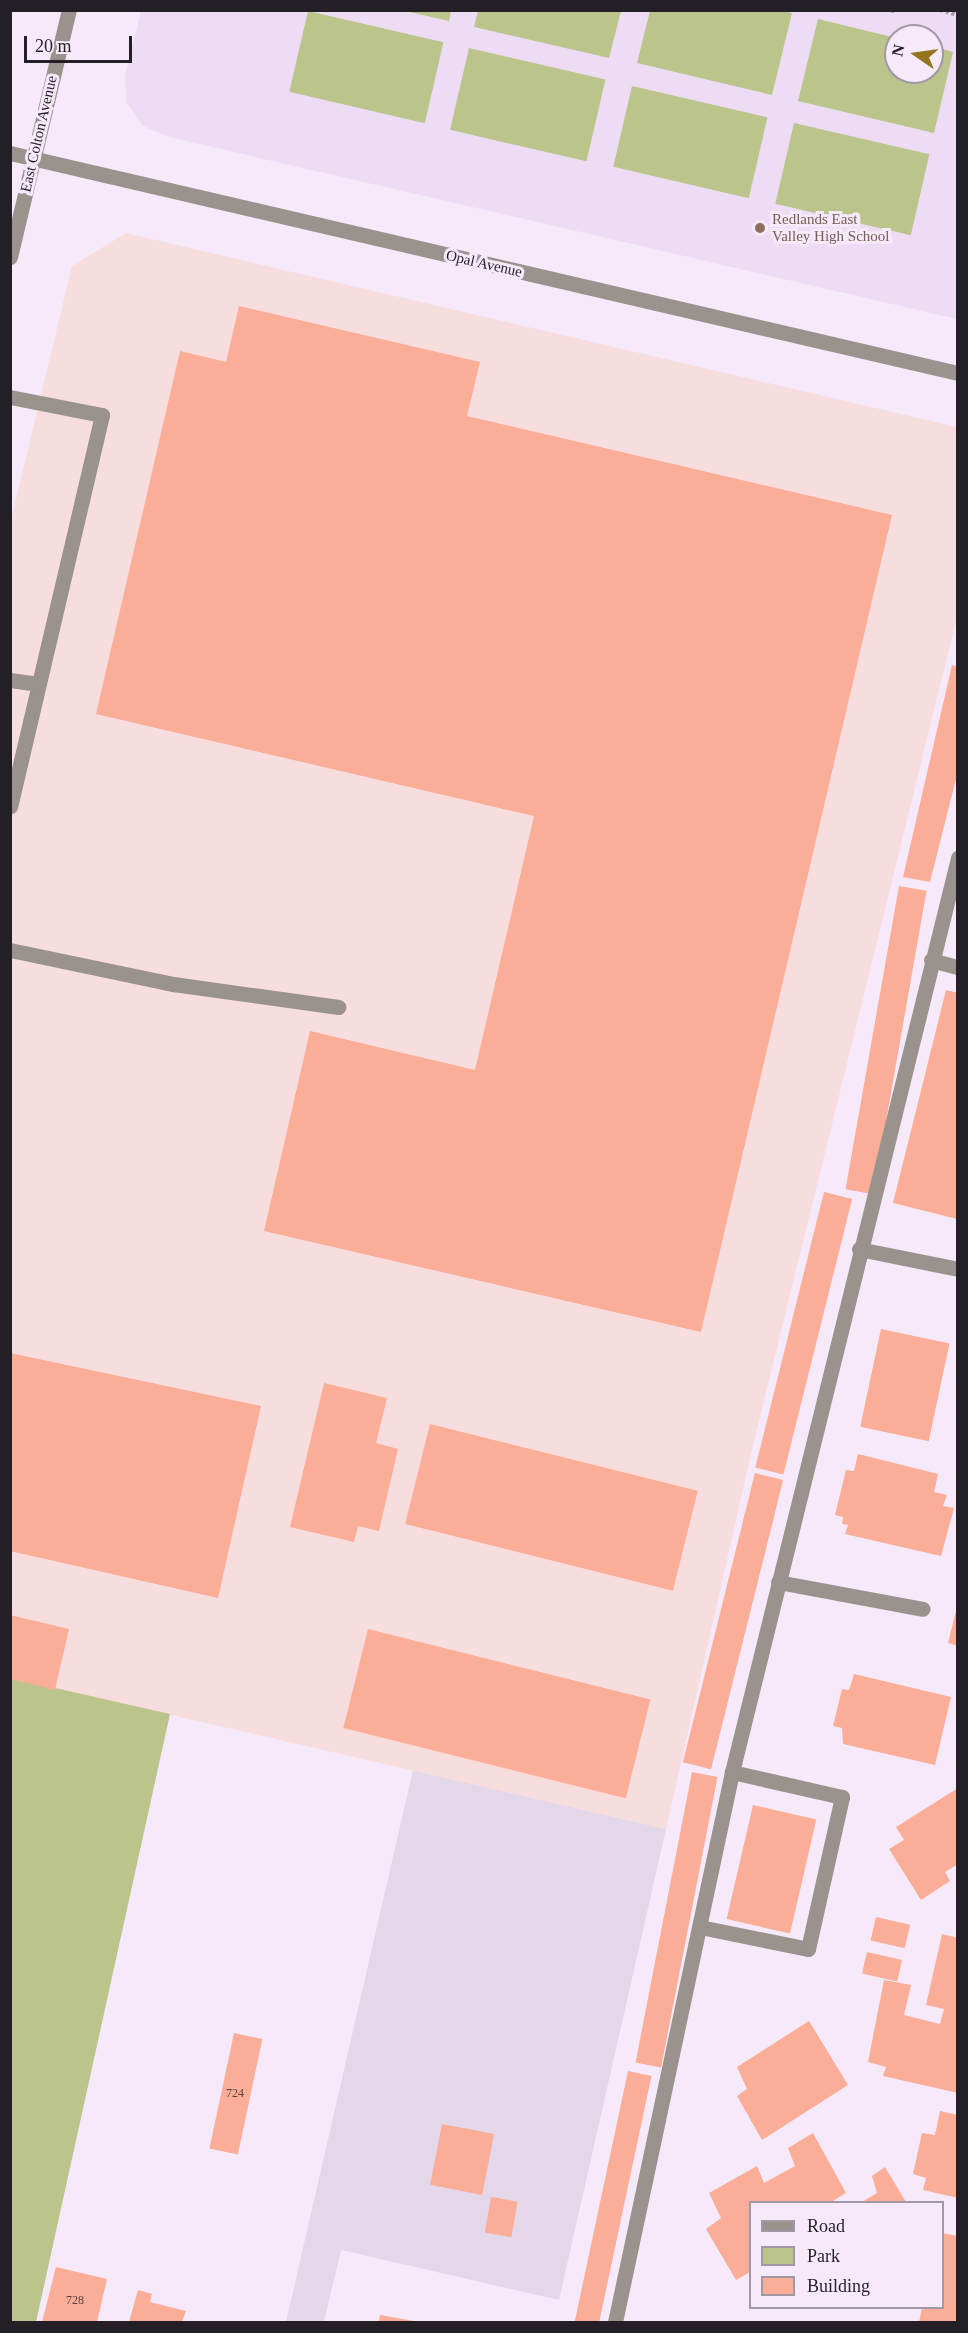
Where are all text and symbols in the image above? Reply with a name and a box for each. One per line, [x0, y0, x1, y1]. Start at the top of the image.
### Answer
scale bar [27, 24, 135, 62]
north arrow [884, 24, 944, 84]
text: 20 m [35, 36, 72, 56]
text: N [888, 43, 908, 58]
street label: East Colton Avenue [17, 74, 61, 194]
place label: Redlands East Valley High School [772, 210, 889, 245]
marker: Redlands East Valley High School [753, 221, 767, 235]
street label: Opal Avenue [444, 246, 524, 282]
house number: 724 [226, 2087, 244, 2101]
legend [749, 2201, 944, 2309]
text: Road [807, 2216, 845, 2236]
text: Park [807, 2246, 840, 2266]
text: Building [807, 2276, 870, 2296]
house number: 728 [66, 2294, 84, 2308]

